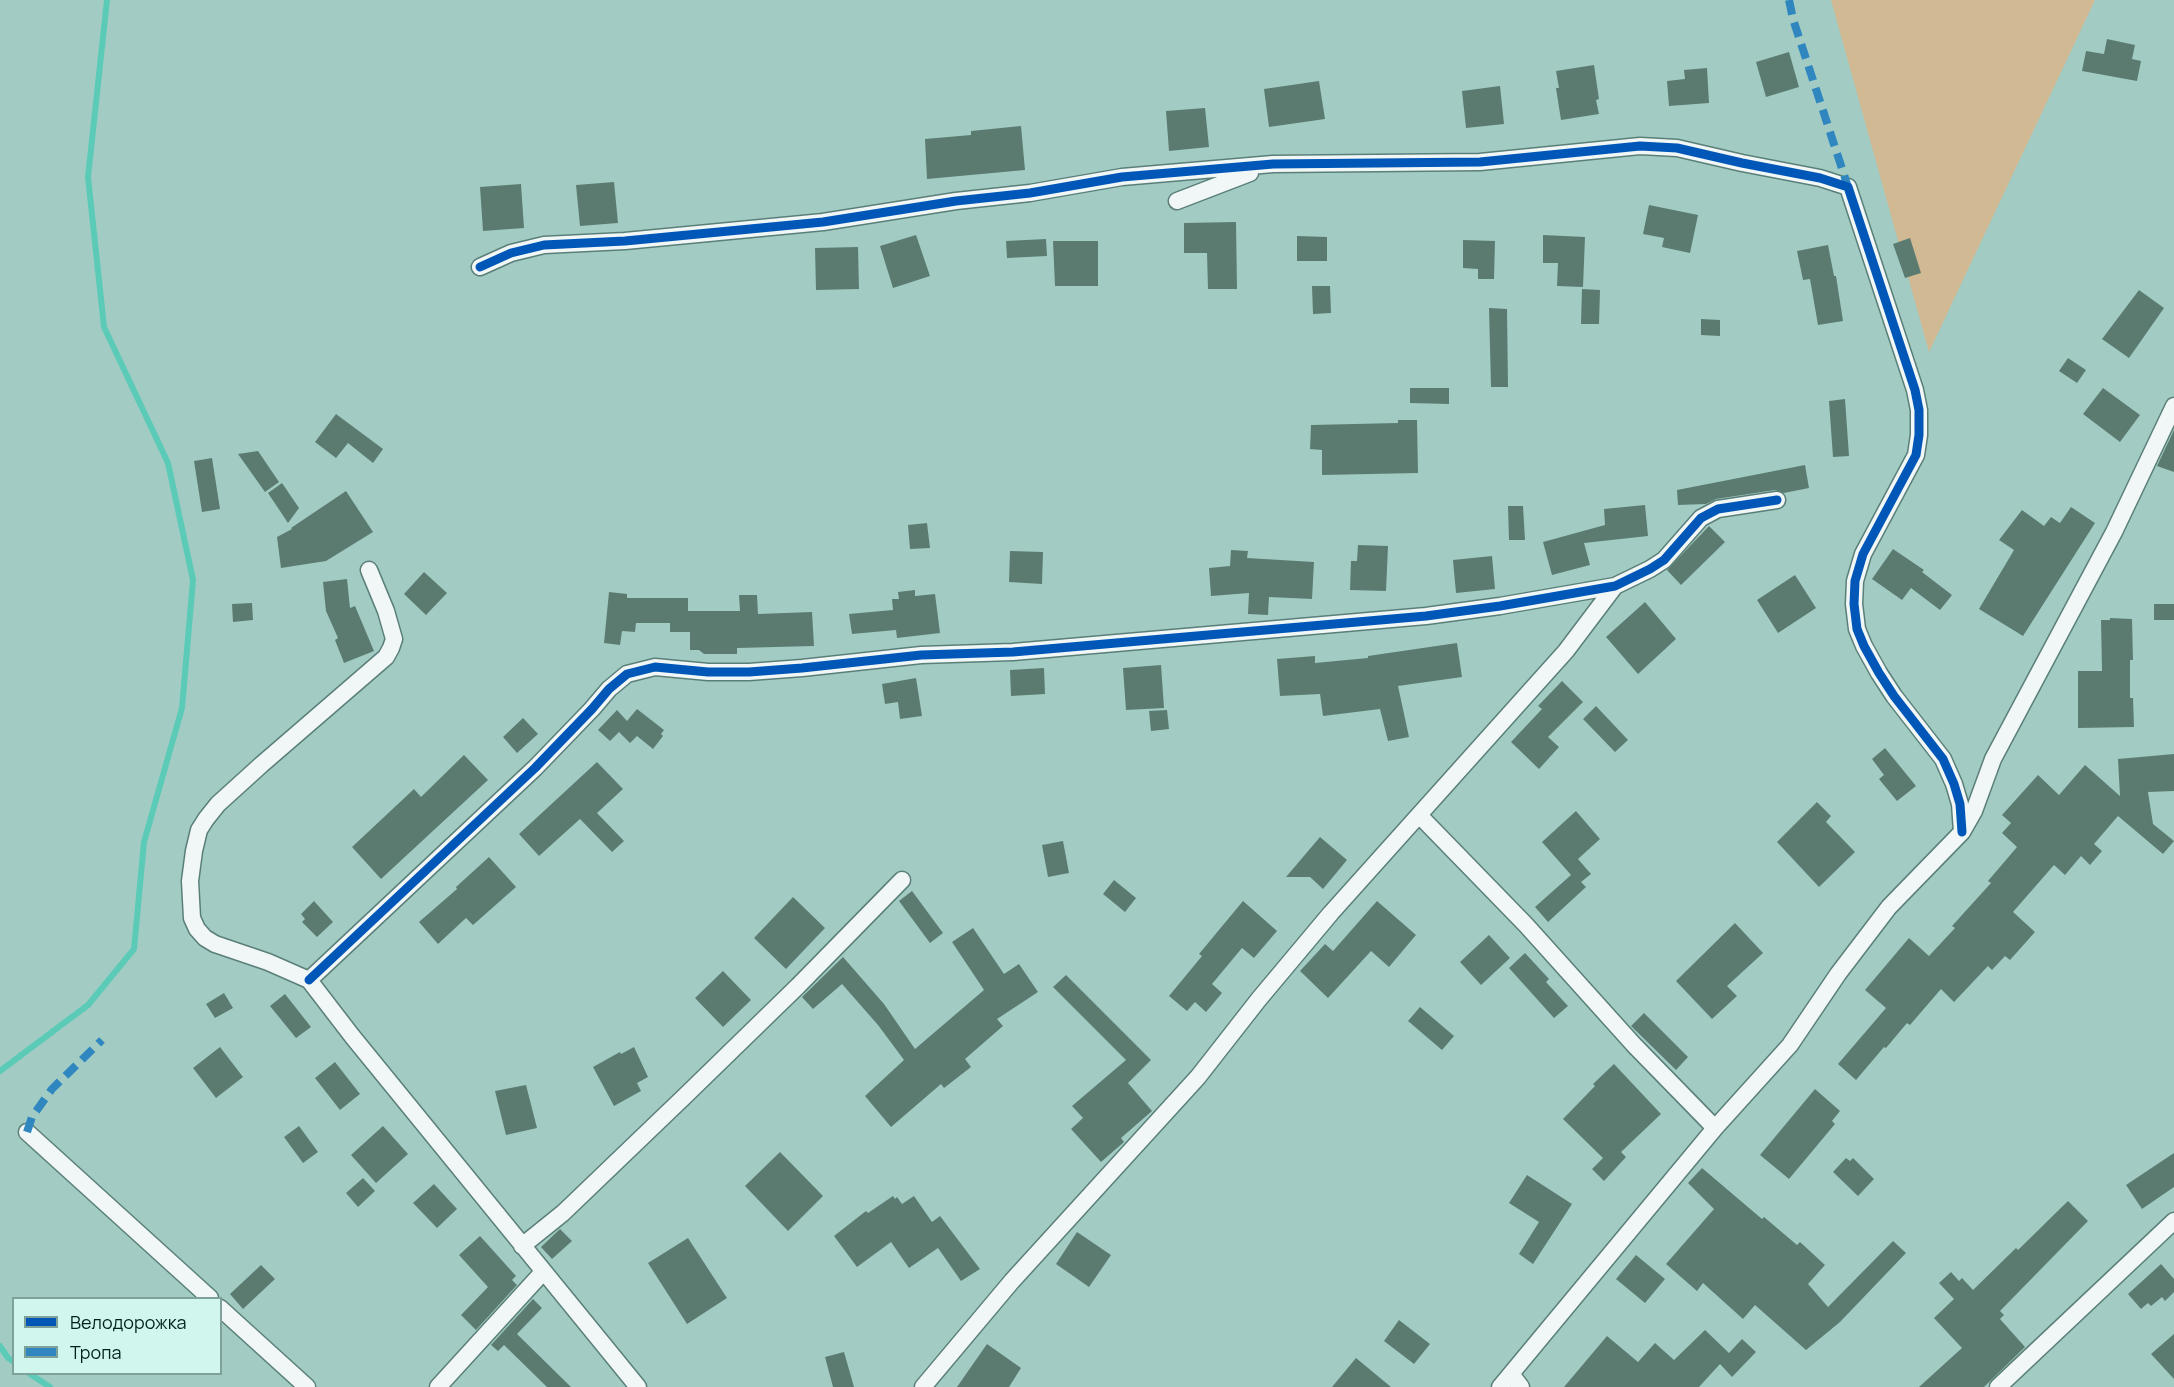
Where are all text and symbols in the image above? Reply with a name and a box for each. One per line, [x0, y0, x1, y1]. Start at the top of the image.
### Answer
legend [12, 1297, 222, 1375]
text: Велодорожка [70, 1310, 187, 1334]
text: Тропа [70, 1340, 121, 1364]

